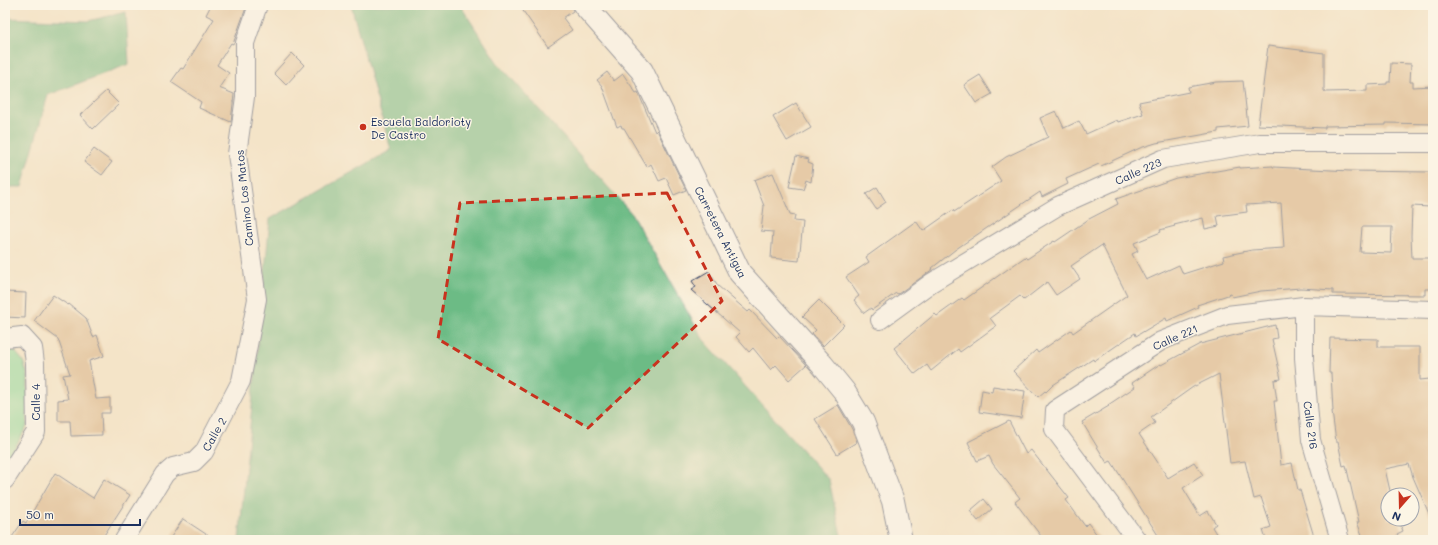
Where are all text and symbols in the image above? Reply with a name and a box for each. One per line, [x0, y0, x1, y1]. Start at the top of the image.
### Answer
place label: Escuela Baldorioty De Castro [371, 114, 471, 142]
marker: Escuela Baldorioty De Castro [358, 122, 368, 132]
street label: Camino Los Matos [231, 149, 257, 247]
street label: Calle 223 [1112, 154, 1164, 188]
street label: Carretera Antigua [691, 183, 751, 281]
street label: Calle 221 [1150, 320, 1200, 354]
street label: Calle 4 [28, 383, 43, 421]
street label: Calle 216 [1300, 400, 1322, 450]
street label: Calle 2 [198, 414, 230, 454]
north arrow [1380, 487, 1420, 527]
scale bar [20, 501, 140, 527]
text: 50 m [26, 506, 54, 522]
text: N [1390, 508, 1403, 525]

